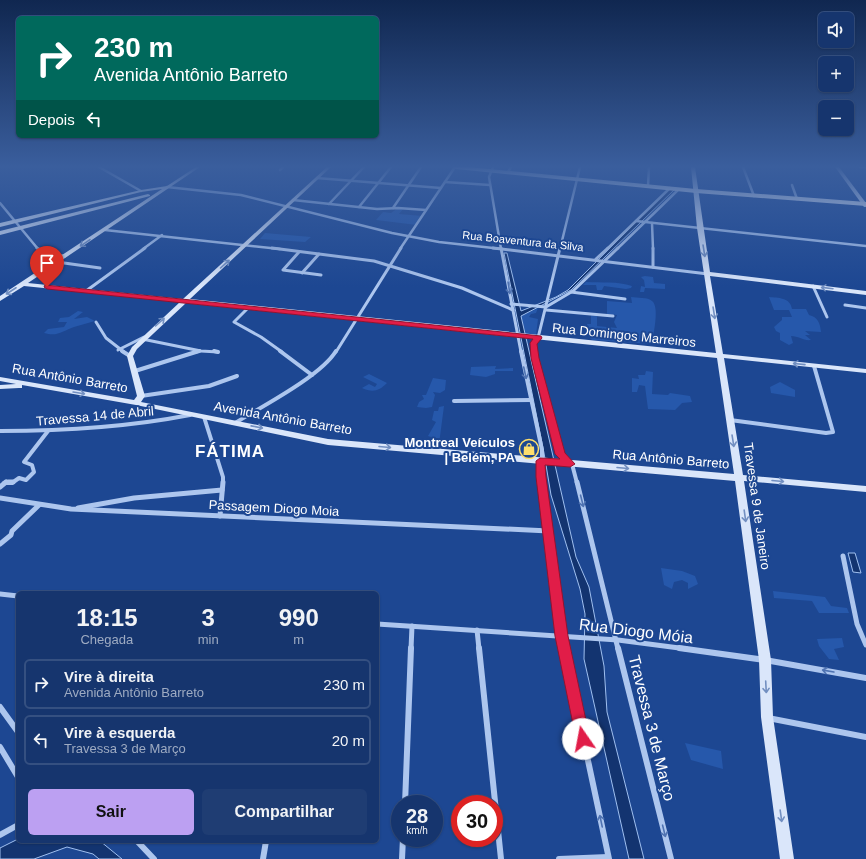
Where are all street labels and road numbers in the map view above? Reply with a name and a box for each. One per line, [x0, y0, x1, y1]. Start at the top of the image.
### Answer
street label: Rua Boaventura da Silva [462, 229, 585, 253]
street label: Rua Domingos Marreiros [551, 320, 697, 350]
street label: Rua Antônio Barreto [11, 360, 129, 396]
street label: Avenida Antônio Barreto [213, 398, 353, 438]
street label: Travessa 14 de Abril [36, 403, 155, 429]
street label: Travessa 9 de Janeiro [741, 442, 773, 570]
street label: Rua Antônio Barreto [612, 446, 730, 472]
street label: Passagem Diogo Moia [208, 497, 340, 519]
street label: Rua Diogo Móia [578, 616, 694, 646]
street label: Travessa 3 de Março [626, 653, 678, 803]

